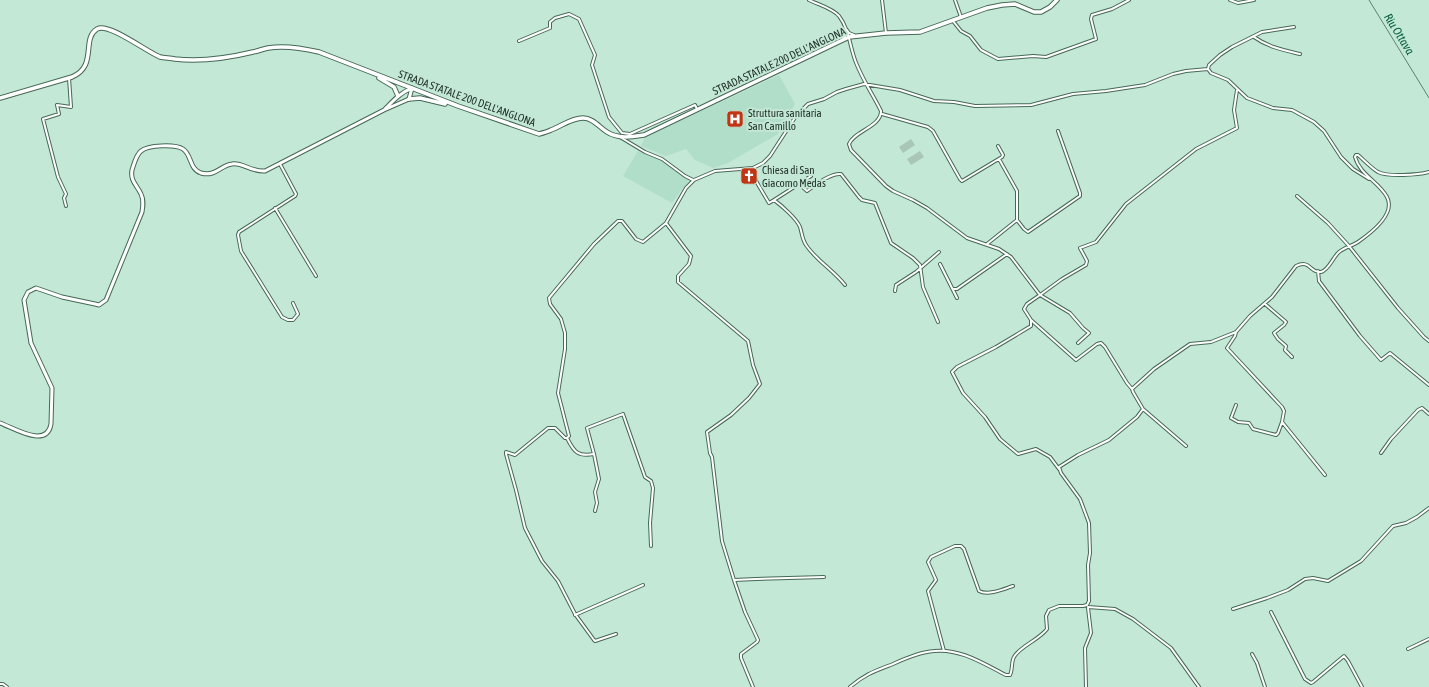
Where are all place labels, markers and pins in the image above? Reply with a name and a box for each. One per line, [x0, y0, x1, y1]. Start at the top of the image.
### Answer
place label: Struttura sanitaria San Camillo [748, 107, 822, 132]
hospital icon: Struttura sanitaria San Camillo [725, 109, 745, 129]
place label: Chiesa di San Giacomo Medas [762, 164, 826, 189]
church icon: Chiesa di San Giacomo Medas [739, 166, 759, 186]

